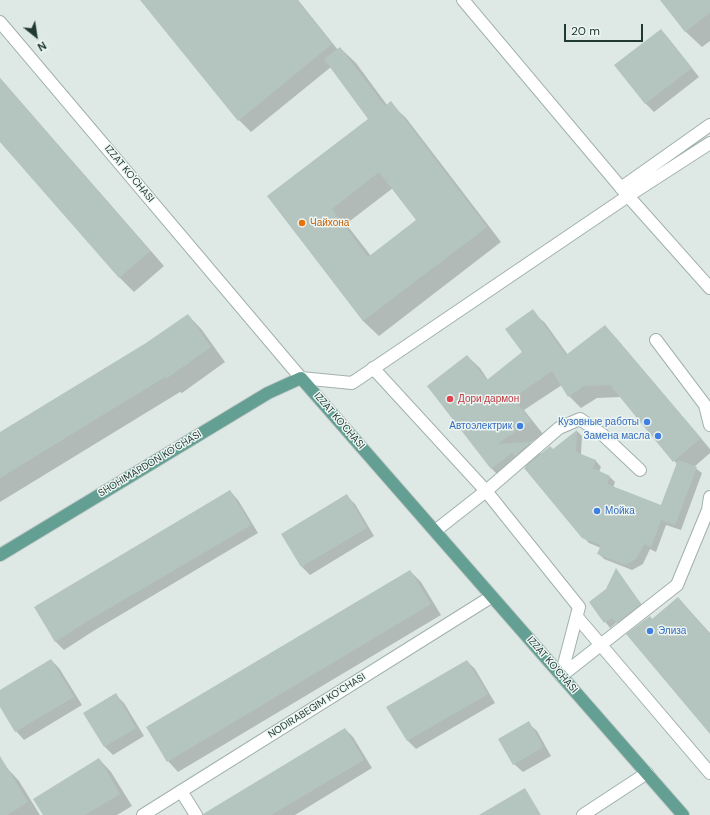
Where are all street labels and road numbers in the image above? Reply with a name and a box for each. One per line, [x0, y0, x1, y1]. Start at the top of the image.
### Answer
street label: IZZAT KO'CHASI [102, 143, 156, 205]
street label: IZZAT KO'CHASI [311, 390, 367, 452]
street label: SHOHIMARDON KO'CHASI [96, 428, 204, 500]
street label: IZZAT KO'CHASI [524, 634, 580, 696]
street label: NODIRABEGIM KO'CHASI [266, 671, 368, 741]

